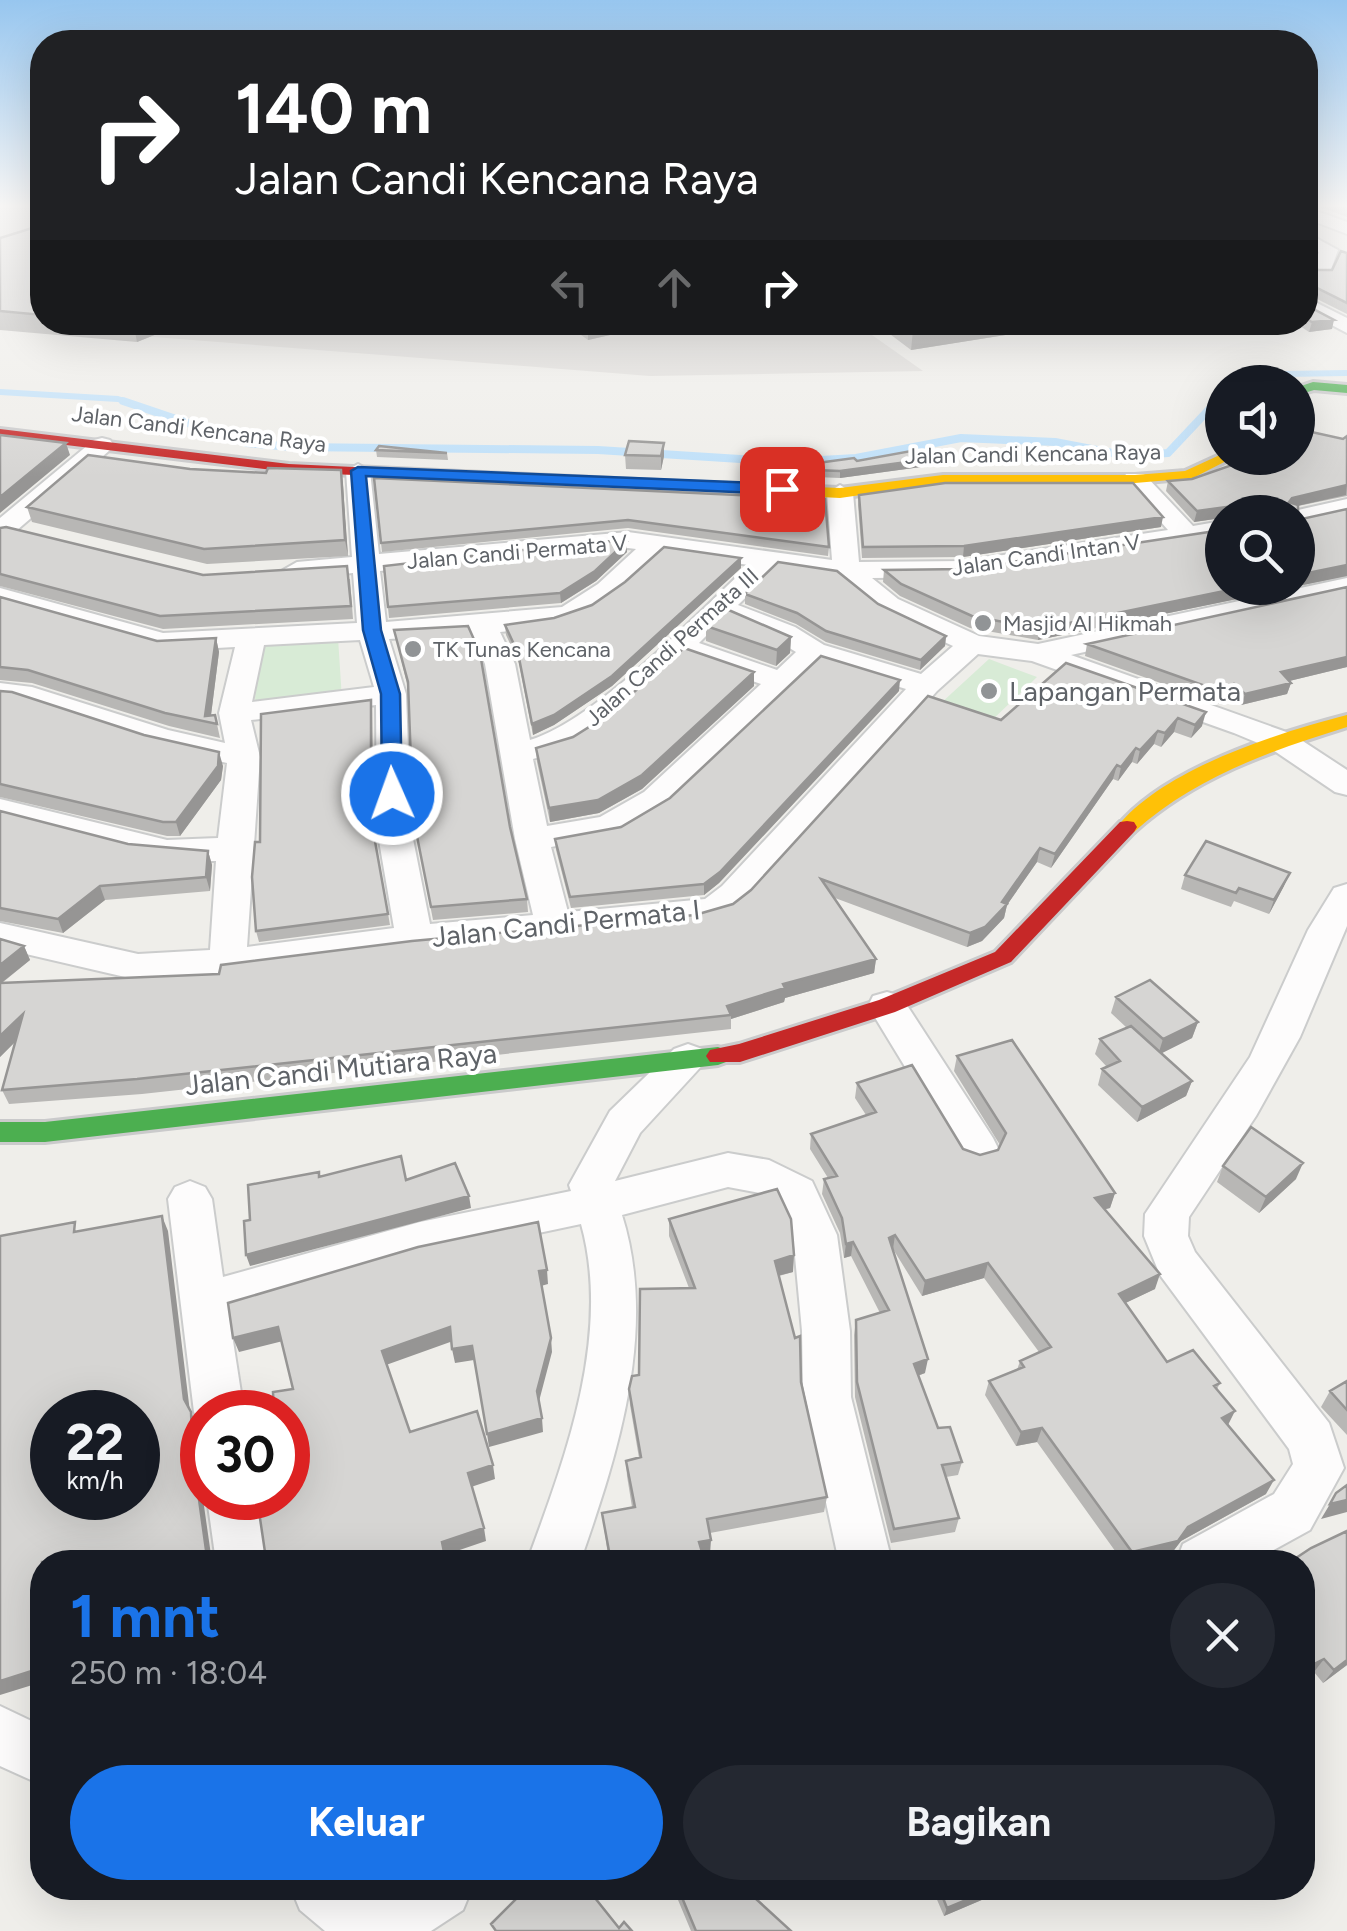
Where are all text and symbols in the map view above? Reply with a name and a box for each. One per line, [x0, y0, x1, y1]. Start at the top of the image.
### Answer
text: 140 m [235, 66, 432, 151]
icon: right [70, 70, 200, 200]
text: Jalan Candi Kencana Raya [235, 151, 759, 205]
icon: left [542, 260, 597, 315]
icon: ahead [647, 260, 702, 315]
icon: right [752, 260, 807, 315]
map controls [1205, 365, 1315, 605]
button: sound [1205, 365, 1315, 475]
street label: Jalan Candi Kencana Raya [70, 400, 328, 458]
street label: Jalan Candi Kencana Raya [905, 438, 1161, 470]
pin [740, 447, 825, 532]
icon: arrive [755, 462, 810, 517]
button: search [1205, 495, 1315, 605]
street label: Jalan Candi Intan V [950, 528, 1143, 582]
street label: Jalan Candi Permata V [406, 529, 629, 575]
street label: Jalan Candi Permata III [580, 562, 764, 732]
place label: Masjid Al Hikmah [1003, 610, 1172, 637]
marker: Masjid Al Hikmah [972, 612, 994, 634]
place label: TK Tunas Kencana [433, 636, 611, 663]
marker: TK Tunas Kencana [402, 638, 424, 660]
place label: Lapangan Permata [1009, 674, 1241, 708]
marker: Lapangan Permata [978, 680, 1000, 702]
position arrow [340, 742, 444, 846]
street label: Jalan Candi Permata I [430, 892, 702, 954]
street label: Jalan Candi Mutiara Raya [183, 1036, 499, 1102]
speed limit sign: 30 [180, 1390, 310, 1520]
text: 22 [66, 1412, 124, 1473]
text: km/h [66, 1465, 124, 1495]
text: 1 mnt [70, 1580, 220, 1652]
button: close [1170, 1583, 1275, 1688]
text: 250 m · 18:04 [70, 1654, 267, 1692]
button: Keluar [70, 1765, 663, 1880]
button: Bagikan [683, 1765, 1275, 1880]

